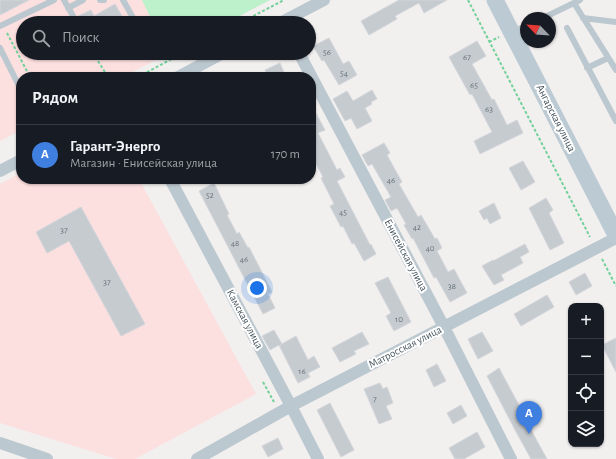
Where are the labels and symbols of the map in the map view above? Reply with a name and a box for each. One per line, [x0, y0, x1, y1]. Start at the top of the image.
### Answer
north arrow [520, 12, 556, 48]
house number: 56 [323, 48, 331, 57]
house number: 67 [463, 53, 471, 62]
house number: 54 [340, 69, 349, 78]
house number: 65 [470, 81, 478, 90]
street label: Ангарская улица [534, 83, 578, 153]
house number: 63 [485, 105, 493, 114]
house number: 46 [387, 176, 395, 185]
house number: 52 [206, 191, 214, 200]
house number: 45 [339, 208, 347, 217]
street label: Енисейская улица [382, 217, 430, 293]
house number: 42 [413, 223, 421, 232]
house number: 37 [60, 226, 68, 235]
house number: 48 [231, 239, 239, 248]
house number: 40 [425, 244, 435, 253]
house number: 46 [240, 255, 248, 264]
house number: 37 [103, 278, 111, 287]
your location [247, 278, 267, 298]
house number: 38 [448, 282, 456, 291]
street label: Камская улица [225, 288, 265, 350]
house number: 10 [395, 315, 403, 324]
street label: Матросская улица [367, 324, 443, 370]
house number: 16 [298, 367, 306, 376]
house number: 7 [373, 395, 377, 404]
pin: A [516, 401, 542, 434]

